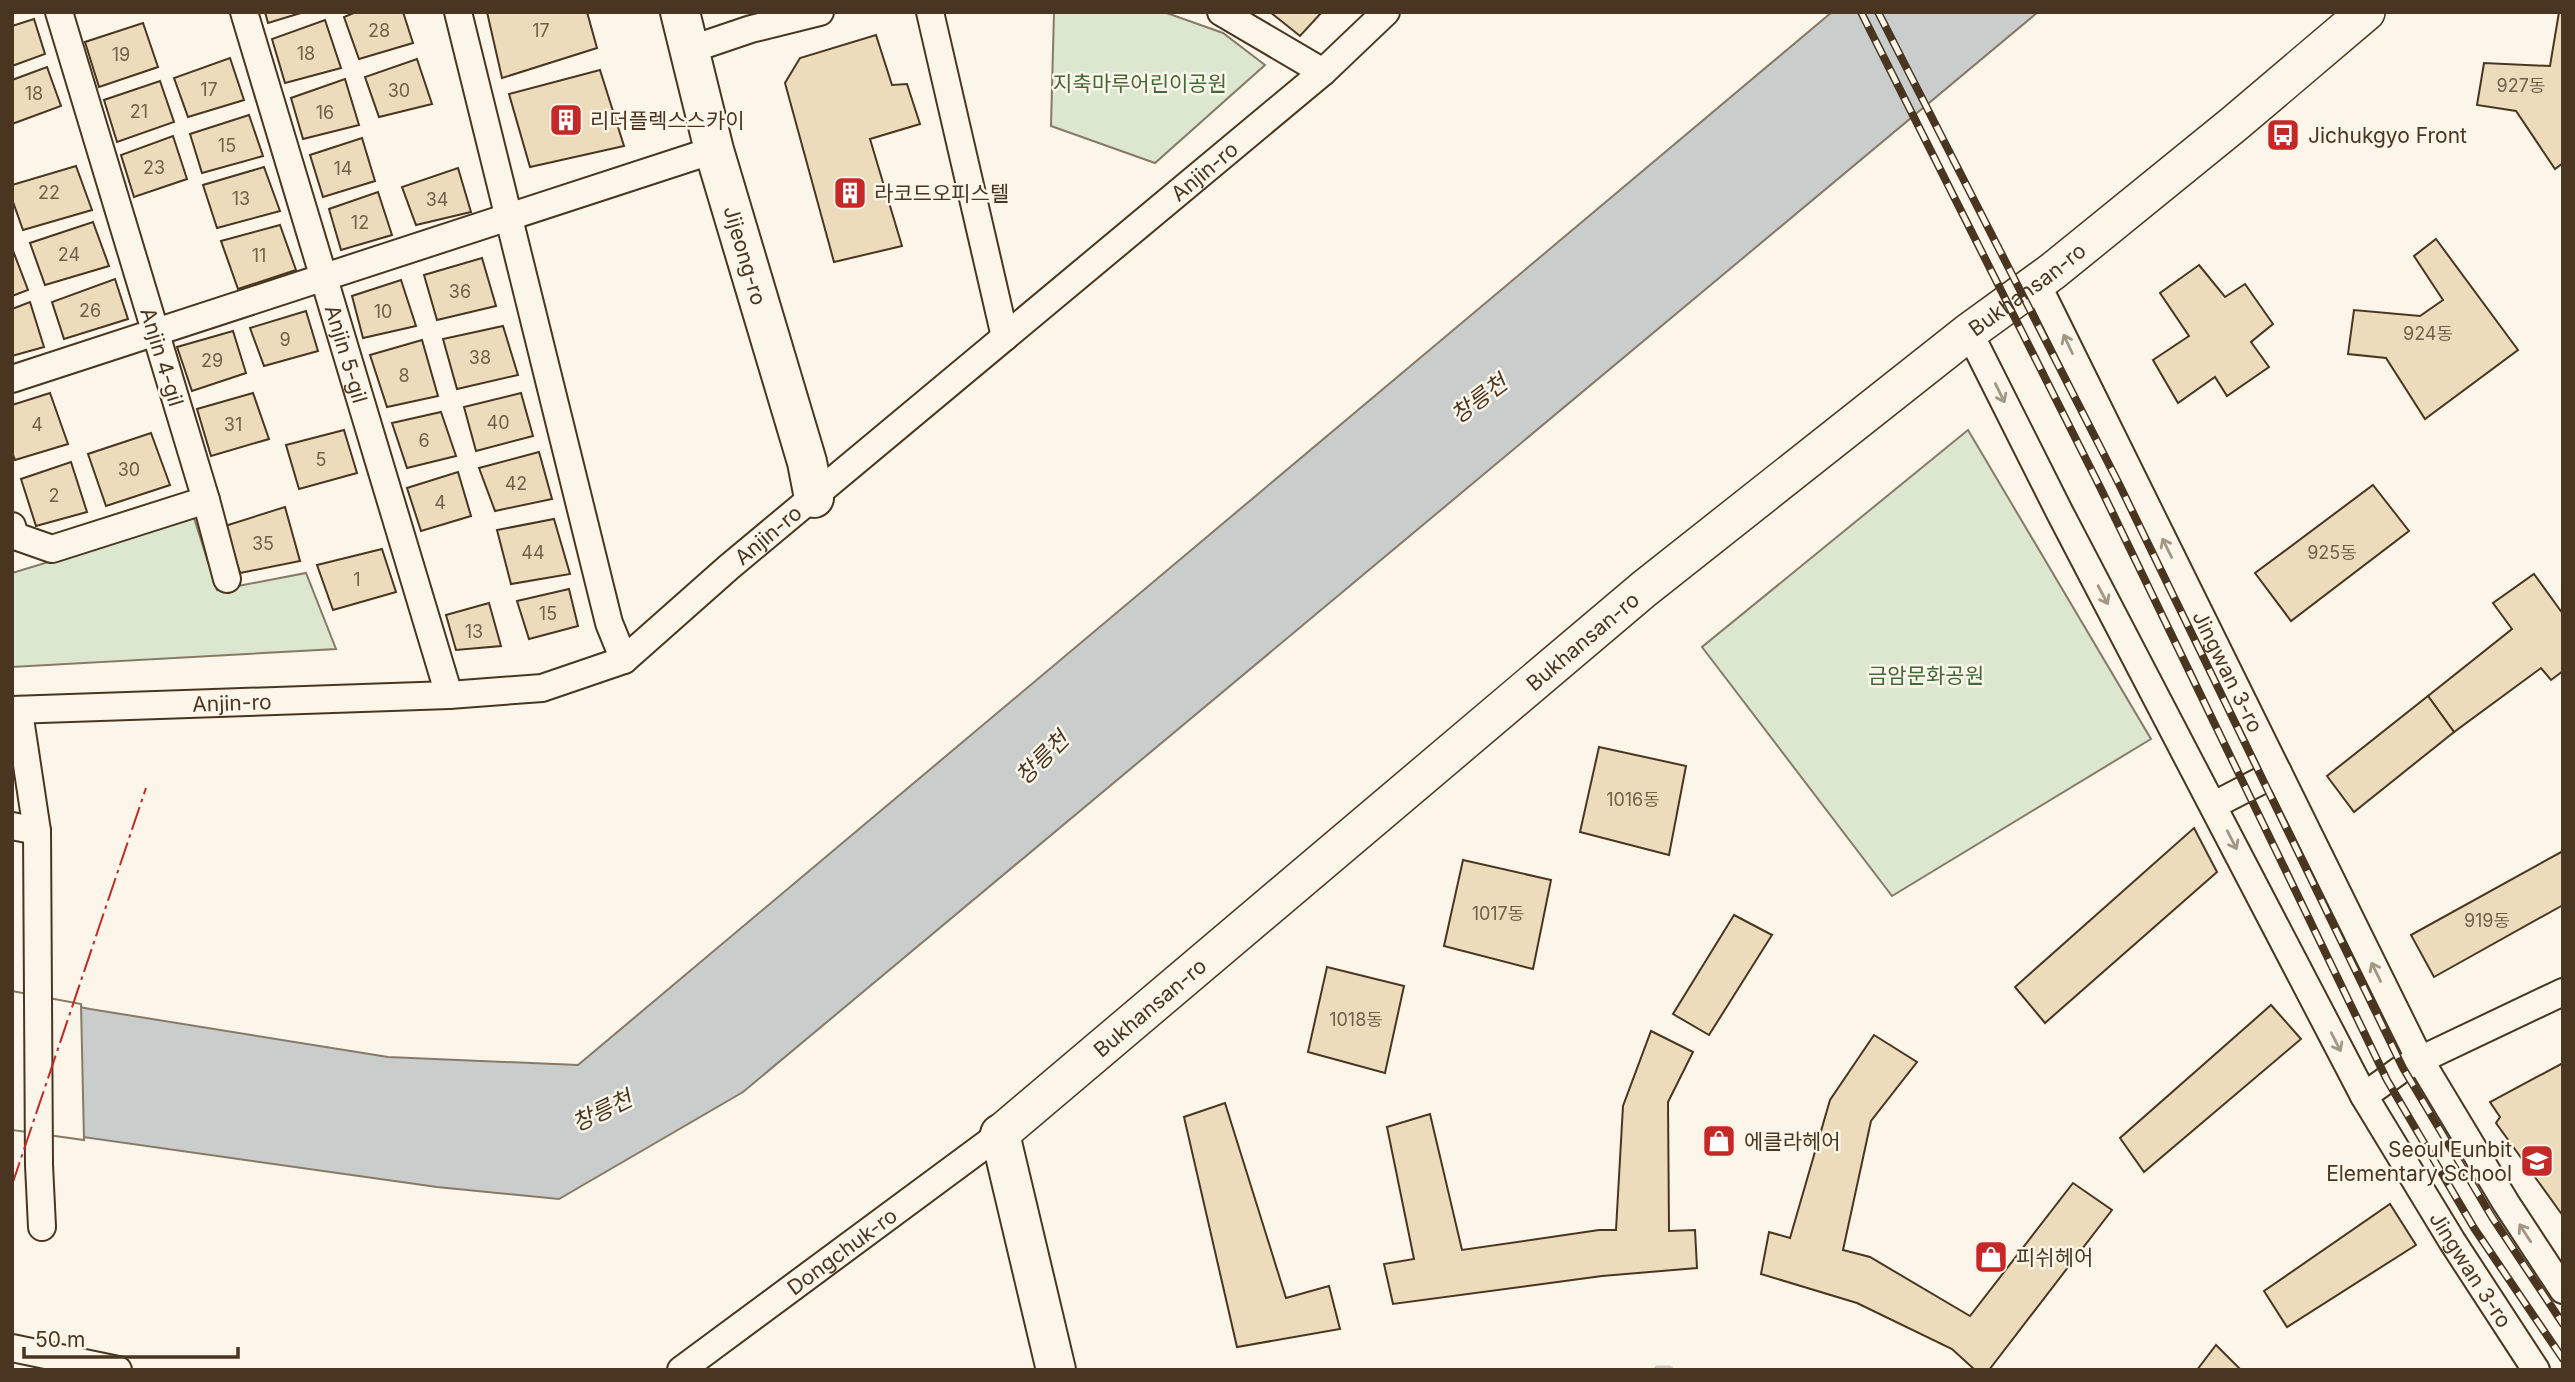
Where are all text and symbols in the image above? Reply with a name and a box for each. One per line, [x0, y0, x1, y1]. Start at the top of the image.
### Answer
house number: 28 [368, 20, 390, 41]
house number: 17 [532, 20, 550, 41]
house number: 18 [297, 43, 315, 64]
house number: 19 [112, 44, 130, 65]
park label: 지축마루어린이공원 [1053, 71, 1227, 96]
house number: 927동 [2497, 75, 2545, 96]
house number: 17 [200, 79, 218, 100]
house number: 30 [388, 80, 410, 101]
house number: 18 [25, 83, 43, 104]
house number: 21 [130, 101, 148, 122]
building icon: 리더플렉스스카이 [547, 101, 585, 139]
house number: 16 [316, 102, 334, 123]
place label: 리더플렉스스카이 [590, 108, 745, 133]
bus stop icon: Jichukgyo Front [2264, 116, 2302, 154]
place label: Jichukgyo Front [2308, 123, 2467, 148]
house number: 15 [218, 135, 236, 156]
street label: Anjin-ro [1166, 136, 1243, 206]
house number: 23 [143, 157, 165, 178]
house number: 14 [334, 158, 352, 179]
building icon: 라코드오피스텔 [831, 174, 869, 212]
place label: 라코드오피스텔 [874, 181, 1009, 206]
house number: 22 [38, 182, 60, 203]
house number: 13 [232, 188, 250, 209]
house number: 34 [426, 189, 448, 210]
street label: Jijeong-ro [719, 203, 772, 308]
house number: 12 [351, 212, 369, 233]
street label: Bukhansan-ro [1963, 237, 2090, 341]
house number: 24 [58, 244, 80, 265]
house number: 11 [252, 245, 266, 266]
house number: 36 [449, 281, 471, 302]
house number: 26 [79, 300, 101, 321]
house number: 10 [374, 301, 392, 322]
street label: Anjin 5-gil [320, 302, 373, 406]
street label: Anjin 4-gil [135, 305, 189, 409]
house number: 924동 [2403, 323, 2453, 344]
house number: 9 [279, 329, 291, 350]
one-way arrow [2060, 333, 2073, 354]
house number: 38 [469, 347, 491, 368]
house number: 29 [201, 350, 223, 371]
house number: 8 [398, 365, 410, 386]
water label: 창릉천 [1445, 367, 1515, 429]
one-way arrow [1993, 382, 2007, 403]
house number: 40 [487, 412, 509, 433]
house number: 4 [31, 414, 43, 435]
house number: 31 [224, 414, 242, 435]
house number: 6 [418, 430, 430, 451]
house number: 5 [316, 449, 326, 470]
house number: 30 [118, 459, 140, 480]
house number: 42 [505, 473, 527, 494]
house number: 2 [49, 485, 59, 506]
house number: 4 [434, 492, 446, 513]
street label: Anjin-ro [729, 500, 806, 570]
house number: 35 [252, 533, 274, 554]
one-way arrow [2159, 538, 2173, 559]
house number: 44 [521, 542, 545, 563]
house number: 925동 [2307, 542, 2357, 563]
house number: 1 [353, 569, 361, 590]
one-way arrow [2096, 585, 2110, 605]
street label: Bukhansan-ro [1521, 587, 1644, 696]
house number: 15 [539, 603, 557, 624]
street label: Jingwan 3-ro [2188, 606, 2269, 736]
house number: 13 [465, 621, 483, 642]
park label: 금암문화공원 [1868, 663, 1984, 688]
street label: Anjin-ro [192, 689, 272, 716]
water label: 창릉천 [1010, 724, 1076, 790]
house number: 1016동 [1606, 789, 1660, 810]
one-way arrow [2226, 829, 2239, 850]
house number: 1017동 [1472, 903, 1524, 924]
house number: 919동 [2464, 910, 2510, 931]
street label: Bukhansan-ro [1088, 953, 1211, 1062]
one-way arrow [2369, 962, 2382, 983]
house number: 1018동 [1329, 1009, 1383, 1030]
one-way arrow [2330, 1031, 2344, 1052]
water label: 창릉천 [567, 1083, 639, 1137]
shop icon: 에클라헤어 [1700, 1122, 1738, 1160]
place label: 에클라헤어 [1744, 1129, 1841, 1154]
place label: Seoul Eunbit Elementary School [2326, 1137, 2512, 1186]
school or university icon: Seoul Eunbit Elementary School [2518, 1142, 2556, 1180]
street label: Dongchuk-ro [782, 1202, 902, 1300]
street label: Jingwan 3-ro [2425, 1207, 2517, 1332]
one-way arrow [2518, 1224, 2532, 1243]
shop icon: 피쉬헤어 [1972, 1238, 2010, 1276]
place label: 피쉬헤어 [2016, 1245, 2093, 1270]
scale bar [24, 1316, 238, 1360]
text: 50 m [35, 1327, 85, 1352]

